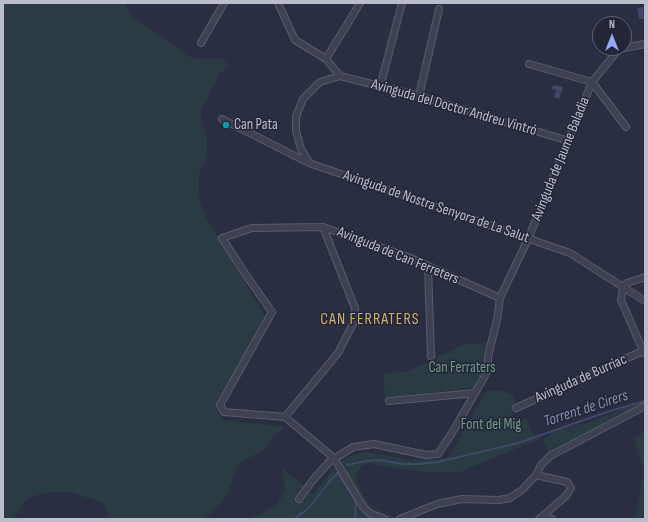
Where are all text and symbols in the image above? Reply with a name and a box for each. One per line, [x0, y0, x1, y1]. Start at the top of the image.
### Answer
north arrow [592, 16, 632, 56]
text: N [609, 18, 615, 31]
street label: Avinguda del Doctor Andreu Vintró [369, 76, 539, 140]
street label: Avinguda de Jaume Baladia [528, 95, 594, 223]
place label: Can Pata [234, 116, 278, 134]
marker: Can Pata [221, 120, 231, 130]
street label: Avinguda de Nostra Senyora de La Salut [340, 167, 532, 247]
street label: Avinguda de Can Ferreters [334, 223, 462, 289]
district label: CAN FERRATERS [320, 310, 420, 330]
street label: Avinguda de Burriac [532, 351, 630, 407]
park label: Can Ferraters [428, 359, 496, 377]
water label: Torrent de Cirers [542, 386, 630, 432]
park label: Font del Mig [461, 416, 521, 434]

